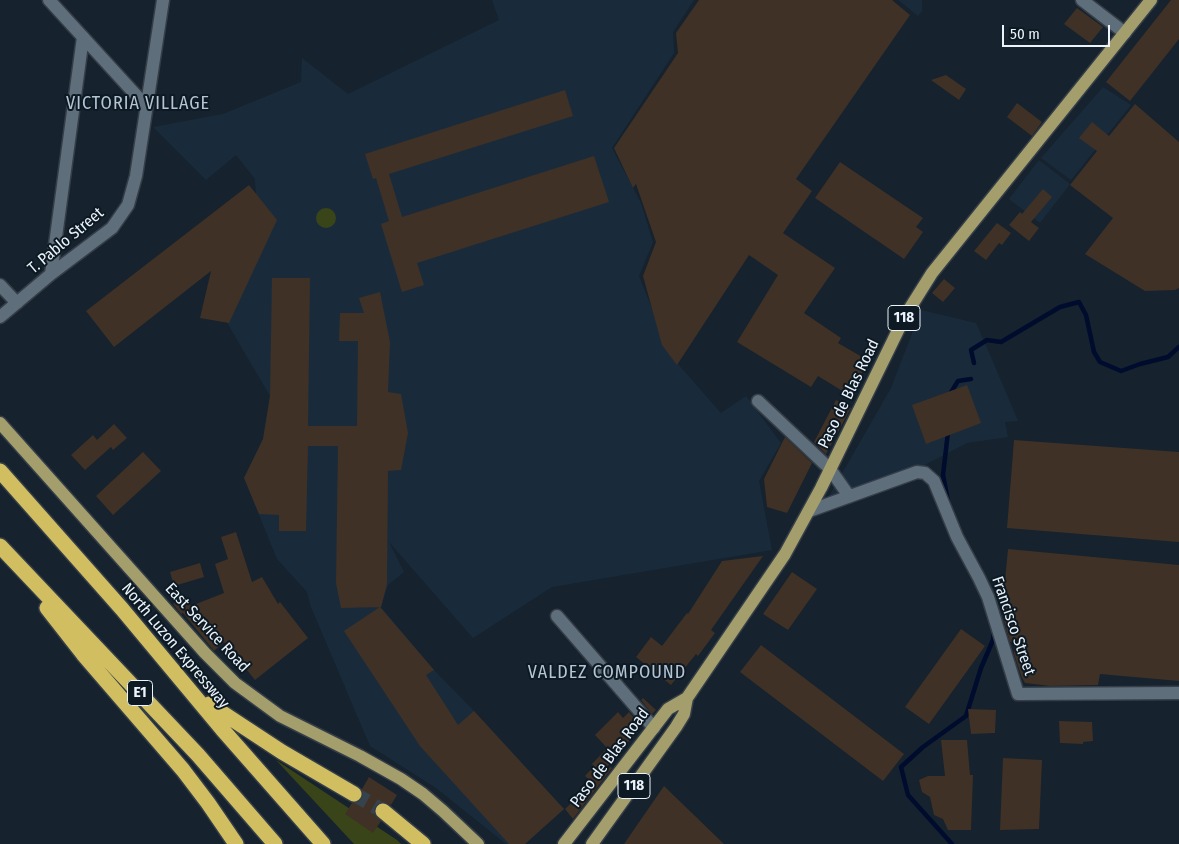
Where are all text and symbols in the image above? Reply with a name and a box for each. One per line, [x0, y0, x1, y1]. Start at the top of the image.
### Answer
scale bar [1004, 15, 1112, 47]
text: 50 m [1010, 25, 1040, 43]
district label: VICTORIA VILLAGE [64, 93, 212, 115]
street label: T. Pablo Street [24, 204, 108, 278]
road number: 118 [888, 306, 920, 330]
street label: Paso de Blas Road [814, 336, 884, 452]
street label: Francisco Street [987, 574, 1039, 678]
street label: North Luzon Expressway [117, 579, 233, 713]
street label: East Service Road [161, 579, 253, 677]
district label: VALDEZ COMPOUND [526, 662, 688, 684]
road number: E1 [128, 680, 152, 706]
street label: Paso de Blas Road [567, 705, 653, 811]
road number: 118 [618, 774, 650, 798]

